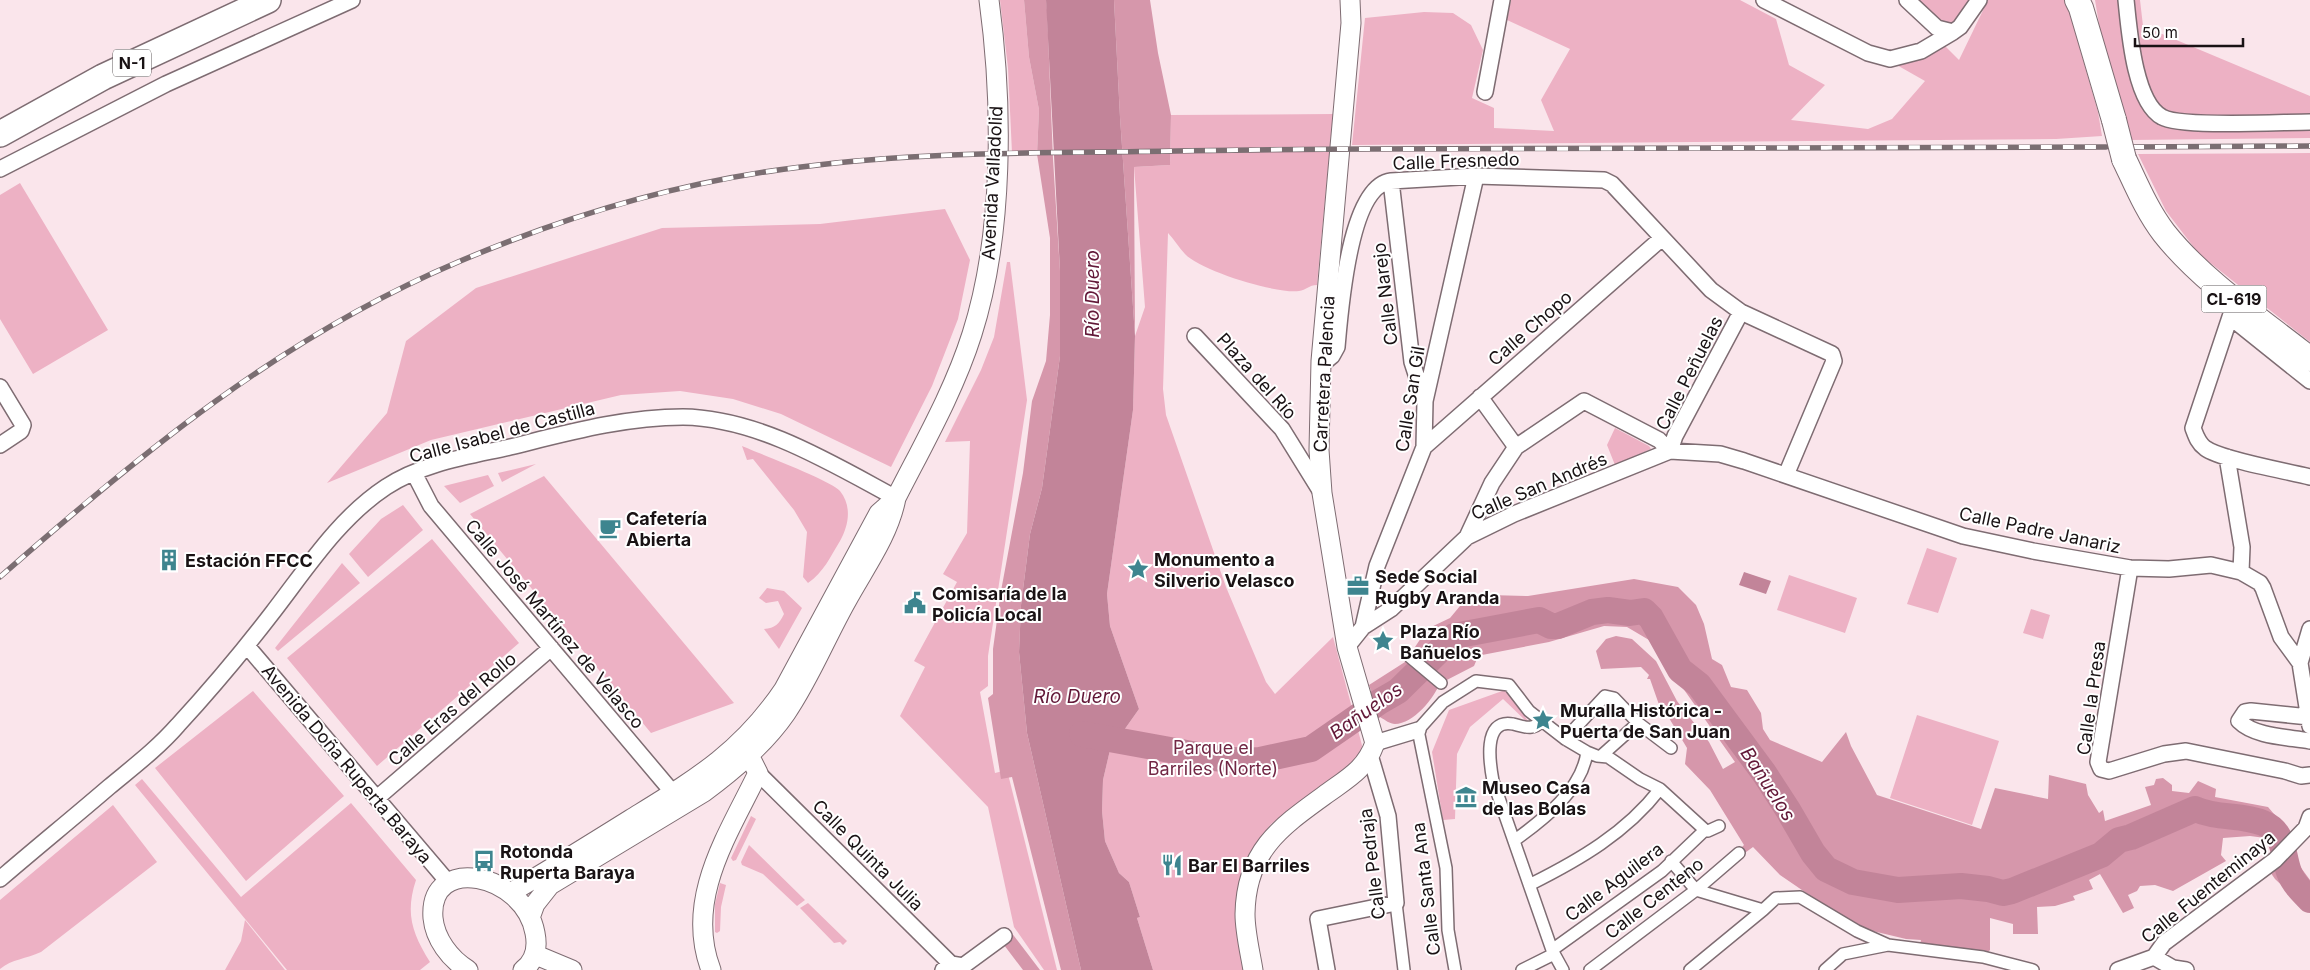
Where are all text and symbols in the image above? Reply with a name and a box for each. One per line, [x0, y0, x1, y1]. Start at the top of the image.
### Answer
scale bar [2135, 15, 2242, 47]
text: 50 m [2142, 23, 2178, 42]
road number: N-1 [113, 49, 151, 76]
street label: Avenida Valladolid [977, 105, 1007, 261]
street label: Calle Fresnedo [1392, 148, 1520, 174]
street label: Calle Narejo [1368, 241, 1402, 347]
water label: Río Duero [1081, 250, 1104, 338]
street label: Calle Chopo [1484, 286, 1576, 370]
road number: CL-619 [2202, 286, 2266, 312]
street label: Carretera Palencia [1309, 295, 1339, 453]
street label: Calle Peñuelas [1651, 312, 1727, 434]
street label: Plaza del Río [1213, 329, 1301, 423]
street label: Calle San Gil [1391, 344, 1429, 454]
street label: Calle Isabel de Castilla [407, 397, 597, 467]
street label: Calle San Andrés [1468, 448, 1610, 524]
street label: Calle Padre Janariz [1957, 503, 2123, 557]
place label: Cafetería Abierta [626, 508, 707, 550]
street label: Calle José Martínez de Velasco [461, 515, 649, 733]
cafe icon: Cafetería Abierta [597, 515, 623, 541]
building icon: Estación FFCC [156, 547, 182, 573]
place label: Monumento a Silverio Velasco [1154, 549, 1295, 591]
place label: Estación FFCC [185, 550, 313, 571]
place icon: Monumento a Silverio Velasco [1125, 556, 1151, 582]
place label: Sede Social Rugby Aranda [1375, 566, 1500, 608]
office icon: Sede Social Rugby Aranda [1345, 573, 1371, 599]
place label: Comisaría de la Policía Local [932, 583, 1067, 625]
public building icon: Comisaría de la Policía Local [902, 590, 928, 616]
place label: Plaza Río Bañuelos [1400, 621, 1482, 663]
place icon: Plaza Río Bañuelos [1370, 628, 1396, 654]
street label: Calle la Presa [2073, 640, 2109, 756]
street label: Calle Eras del Rollo [384, 648, 520, 770]
street label: Avenida Doña Ruperta Baraya [258, 660, 436, 868]
water label: Bañuelos [1325, 678, 1407, 744]
water label: Río Duero [1033, 685, 1121, 708]
place label: Muralla Histórica - Puerta de San Juan [1560, 700, 1730, 742]
place icon: Muralla Histórica - Puerta de San Juan [1530, 707, 1556, 733]
park label: Parque el Barriles (Norte) [1148, 737, 1278, 779]
water label: Bañuelos [1736, 743, 1800, 825]
place label: Museo Casa de las Bolas [1482, 777, 1590, 819]
museum icon: Museo Casa de las Bolas [1453, 784, 1479, 810]
street label: Calle Quinta Julia [808, 795, 928, 915]
street label: Calle Pedraja [1355, 807, 1389, 921]
street label: Calle Santa Ana [1407, 821, 1445, 957]
street label: Calle Fuenteminaya [2137, 827, 2279, 947]
street label: Calle Aguilera [1561, 838, 1667, 926]
place label: Rotonda Ruperta Baraya [500, 841, 635, 883]
bus stop icon: Rotonda Ruperta Baraya [471, 848, 497, 874]
restaurant icon: Bar El Barriles [1159, 852, 1185, 878]
street label: Calle Centeno [1600, 853, 1708, 943]
place label: Bar El Barriles [1188, 855, 1310, 876]

